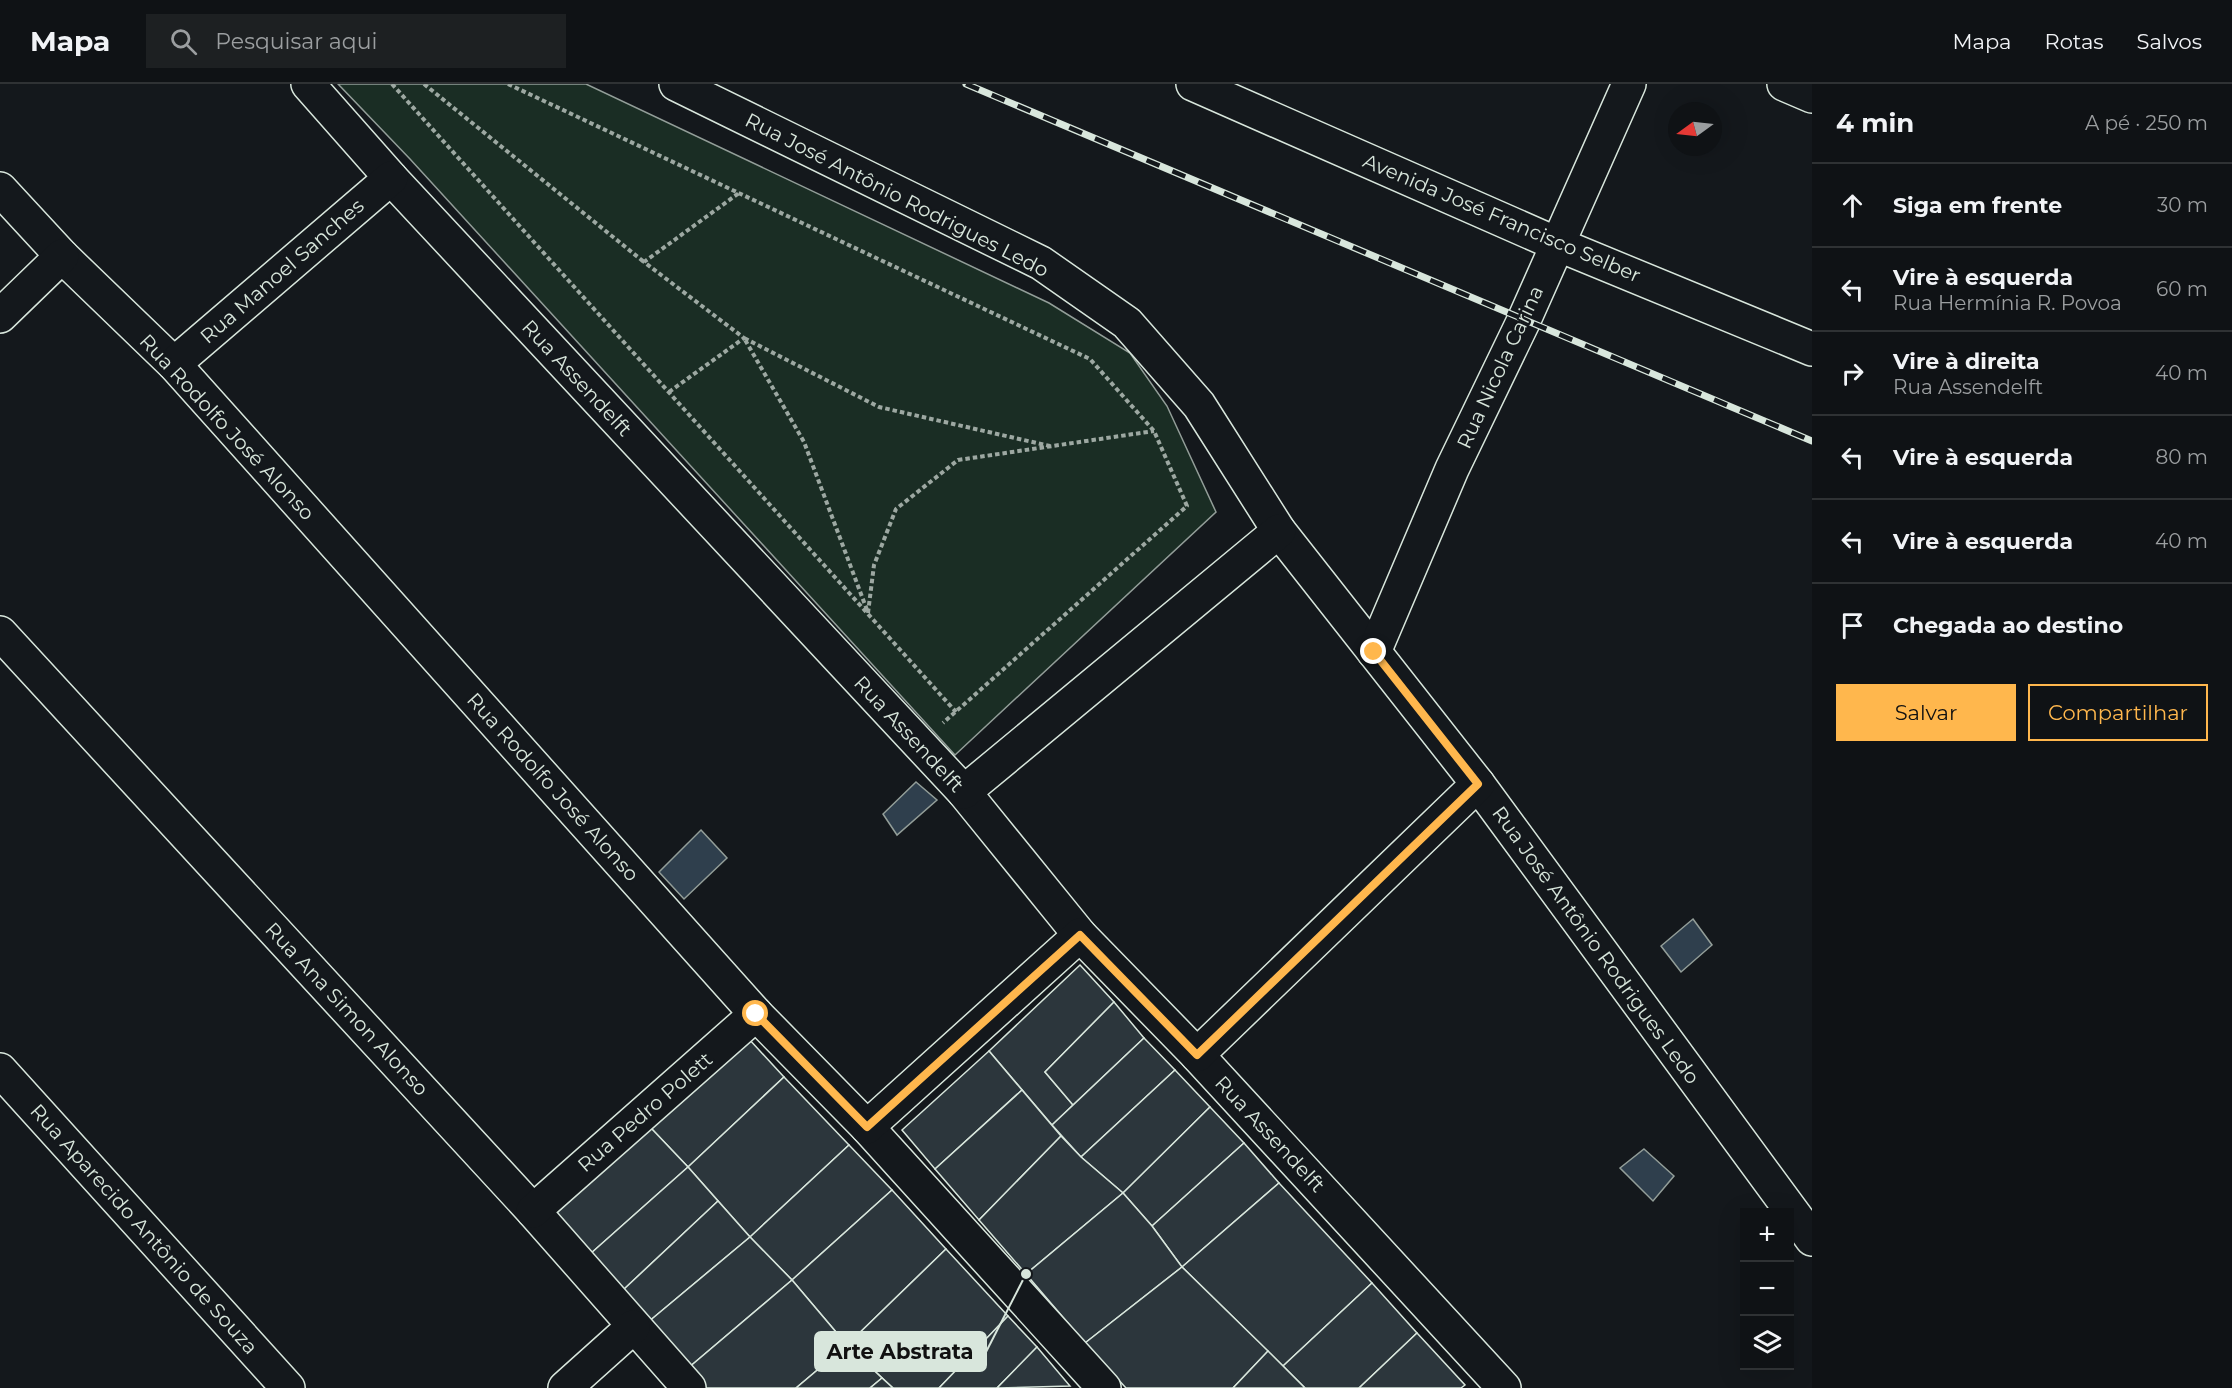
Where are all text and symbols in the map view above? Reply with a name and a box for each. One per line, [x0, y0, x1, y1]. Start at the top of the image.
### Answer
search box [146, 14, 566, 68]
text: Mapa [30, 24, 110, 58]
icon: search [167, 25, 200, 58]
text: Pesquisar aqui [215, 28, 377, 55]
text: Mapa [1952, 29, 2011, 54]
text: Rotas [2044, 29, 2104, 54]
text: Salvos [2137, 29, 2202, 54]
north arrow [1668, 102, 1722, 156]
text: 4 min [1836, 107, 1914, 139]
street label: Rua José Antônio Rodrigues Ledo [741, 108, 1053, 282]
text: A pé · 250 m [2085, 111, 2208, 135]
street label: Avenida José Francisco Selber [1360, 149, 1644, 287]
icon: ahead [1836, 189, 1869, 222]
text: Siga em frente [1893, 192, 2062, 219]
street label: Rua Manoel Sanches [195, 193, 369, 349]
text: 30 m [2157, 193, 2208, 217]
text: Vire à esquerda [1893, 264, 2073, 291]
icon: left [1836, 273, 1869, 306]
text: 60 m [2156, 277, 2208, 301]
street label: Rua Nicola Carina [1452, 282, 1548, 452]
text: Rua Hermínia R. Povoa [1893, 291, 2122, 315]
street label: Rua Assendelft [517, 315, 637, 441]
street label: Rua Rodolfo José Alonso [134, 329, 320, 525]
text: Vire à direita [1893, 348, 2040, 375]
icon: right [1836, 357, 1869, 390]
text: 40 m [2155, 361, 2208, 385]
text: Rua Assendelft [1893, 375, 2043, 399]
icon: left [1836, 441, 1869, 474]
text: Vire à esquerda [1893, 444, 2073, 471]
text: 80 m [2156, 445, 2208, 469]
icon: left [1836, 525, 1869, 558]
text: Vire à esquerda [1893, 528, 2073, 555]
text: 40 m [2155, 529, 2208, 553]
icon: arrive [1836, 609, 1869, 642]
text: Chegada ao destino [1893, 612, 2123, 639]
route end [1360, 638, 1386, 664]
street label: Rua Assendelft [849, 671, 969, 797]
button: Salvar [1836, 684, 2016, 741]
button: Compartilhar [2028, 684, 2208, 741]
street label: Rua Rodolfo José Alonso [462, 688, 644, 886]
street label: Rua José Antônio Rodrigues Ledo [1487, 802, 1705, 1088]
street label: Rua Ana Simon Alonso [260, 917, 434, 1101]
route start [742, 1000, 768, 1026]
street label: Rua Pedro Polett [573, 1047, 717, 1177]
street label: Rua Assendelft [1210, 1071, 1330, 1197]
street label: Rua Aparecido Antônio de Souza [25, 1099, 263, 1359]
map controls [1740, 1208, 1794, 1370]
button: + [1740, 1208, 1794, 1262]
button: − [1740, 1262, 1794, 1316]
button: layers [1740, 1316, 1794, 1370]
callout: Arte Abstrata [815, 1332, 986, 1371]
text: Arte Abstrata [825, 1339, 974, 1364]

